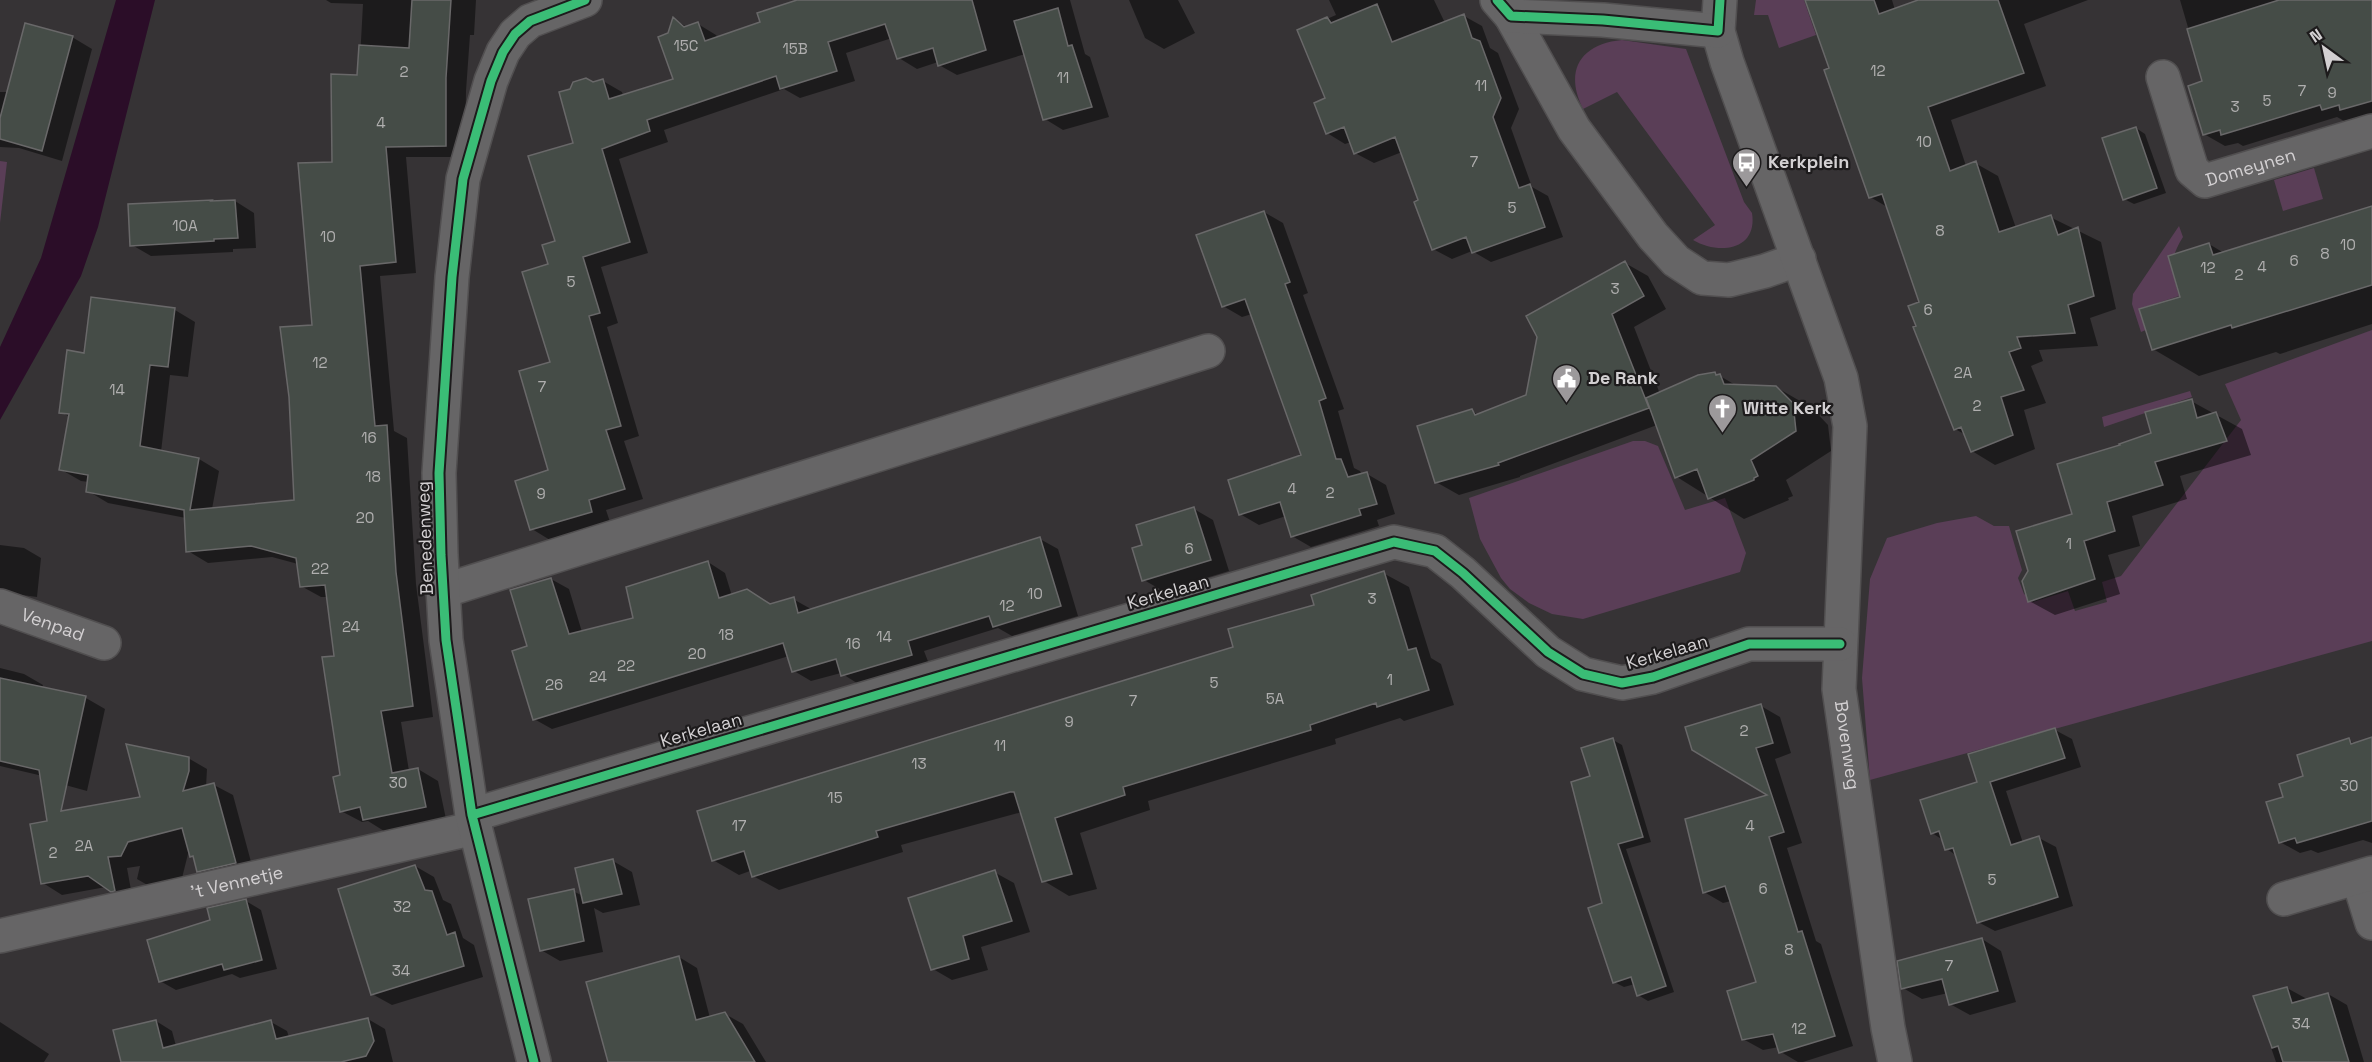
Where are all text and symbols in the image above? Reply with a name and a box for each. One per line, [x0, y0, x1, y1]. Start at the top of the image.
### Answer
north arrow [2294, 18, 2354, 78]
text: N [2306, 24, 2326, 48]
house number: 15C [674, 36, 698, 55]
house number: 15B [782, 39, 808, 58]
house number: 12 [1870, 61, 1886, 80]
house number: 2 [399, 62, 409, 81]
house number: 11 [1057, 68, 1069, 87]
house number: 11 [1475, 76, 1487, 95]
house number: 7 [2298, 81, 2306, 100]
house number: 9 [2327, 83, 2337, 102]
house number: 5 [2263, 91, 2272, 110]
house number: 3 [2230, 97, 2240, 116]
house number: 4 [376, 113, 386, 132]
house number: 10 [1916, 132, 1932, 151]
street label: Domeynen [2203, 143, 2298, 191]
bus stop icon: Kerkplein [1731, 146, 1763, 188]
place label: Kerkplein [1768, 150, 1849, 173]
house number: 7 [1470, 152, 1478, 171]
house number: 5 [1508, 198, 1517, 217]
house number: 10A [172, 216, 198, 235]
house number: 8 [1935, 221, 1945, 240]
house number: 10 [320, 227, 336, 246]
house number: 10 [2340, 235, 2356, 254]
house number: 8 [2320, 244, 2330, 263]
house number: 6 [2289, 251, 2299, 270]
house number: 4 [2257, 257, 2267, 276]
house number: 12 [2200, 258, 2216, 277]
house number: 2 [2234, 265, 2244, 284]
house number: 5 [567, 272, 576, 291]
house number: 3 [1610, 279, 1620, 298]
house number: 6 [1923, 300, 1933, 319]
house number: 12 [312, 353, 328, 372]
public building icon: De Rank [1551, 362, 1583, 404]
house number: 2A [1954, 363, 1973, 382]
place label: De Rank [1588, 366, 1658, 389]
house number: 7 [538, 377, 546, 396]
house number: 14 [109, 380, 125, 399]
church icon: Witte Kerk [1706, 392, 1738, 434]
place label: Witte Kerk [1743, 396, 1832, 419]
house number: 2 [1972, 396, 1982, 415]
house number: 16 [361, 428, 377, 447]
house number: 18 [365, 467, 381, 486]
house number: 4 [1287, 479, 1297, 498]
street label: Benedenweg [411, 481, 438, 595]
house number: 2 [1325, 483, 1335, 502]
house number: 9 [536, 484, 546, 503]
house number: 20 [356, 508, 374, 527]
house number: 1 [2066, 534, 2072, 553]
house number: 6 [1184, 539, 1194, 558]
house number: 22 [311, 559, 329, 578]
street label: Kerkelaan [1124, 569, 1211, 614]
house number: 10 [1027, 584, 1043, 603]
house number: 3 [1367, 589, 1377, 608]
house number: 12 [999, 596, 1015, 615]
street label: Venpad [18, 602, 88, 646]
house number: 24 [342, 617, 360, 636]
house number: 18 [718, 625, 734, 644]
house number: 14 [876, 627, 892, 646]
street label: Kerkelaan [1623, 629, 1710, 674]
house number: 16 [845, 634, 861, 653]
house number: 20 [688, 644, 706, 663]
house number: 22 [617, 656, 635, 675]
house number: 24 [589, 667, 607, 686]
house number: 1 [1387, 670, 1393, 689]
house number: 5 [1210, 673, 1219, 692]
house number: 26 [545, 675, 563, 694]
house number: 5A [1266, 689, 1285, 708]
house number: 7 [1129, 691, 1137, 710]
street label: Bovenweg [1830, 699, 1865, 791]
street label: Kerkelaan [657, 707, 744, 752]
house number: 9 [1064, 712, 1074, 731]
house number: 2 [1739, 721, 1749, 740]
house number: 11 [994, 736, 1006, 755]
house number: 13 [911, 754, 927, 773]
house number: 30 [389, 773, 407, 792]
house number: 30 [2340, 776, 2358, 795]
house number: 15 [827, 788, 843, 807]
house number: 17 [732, 816, 746, 835]
house number: 4 [1745, 816, 1755, 835]
house number: 2A [75, 836, 94, 855]
house number: 2 [48, 843, 58, 862]
street label: 't Vennetje [188, 860, 285, 903]
house number: 5 [1988, 870, 1997, 889]
house number: 6 [1758, 879, 1768, 898]
house number: 32 [393, 897, 411, 916]
house number: 8 [1784, 940, 1794, 959]
house number: 7 [1945, 956, 1953, 975]
house number: 34 [392, 961, 410, 980]
house number: 34 [2292, 1014, 2310, 1033]
house number: 12 [1791, 1019, 1807, 1038]

